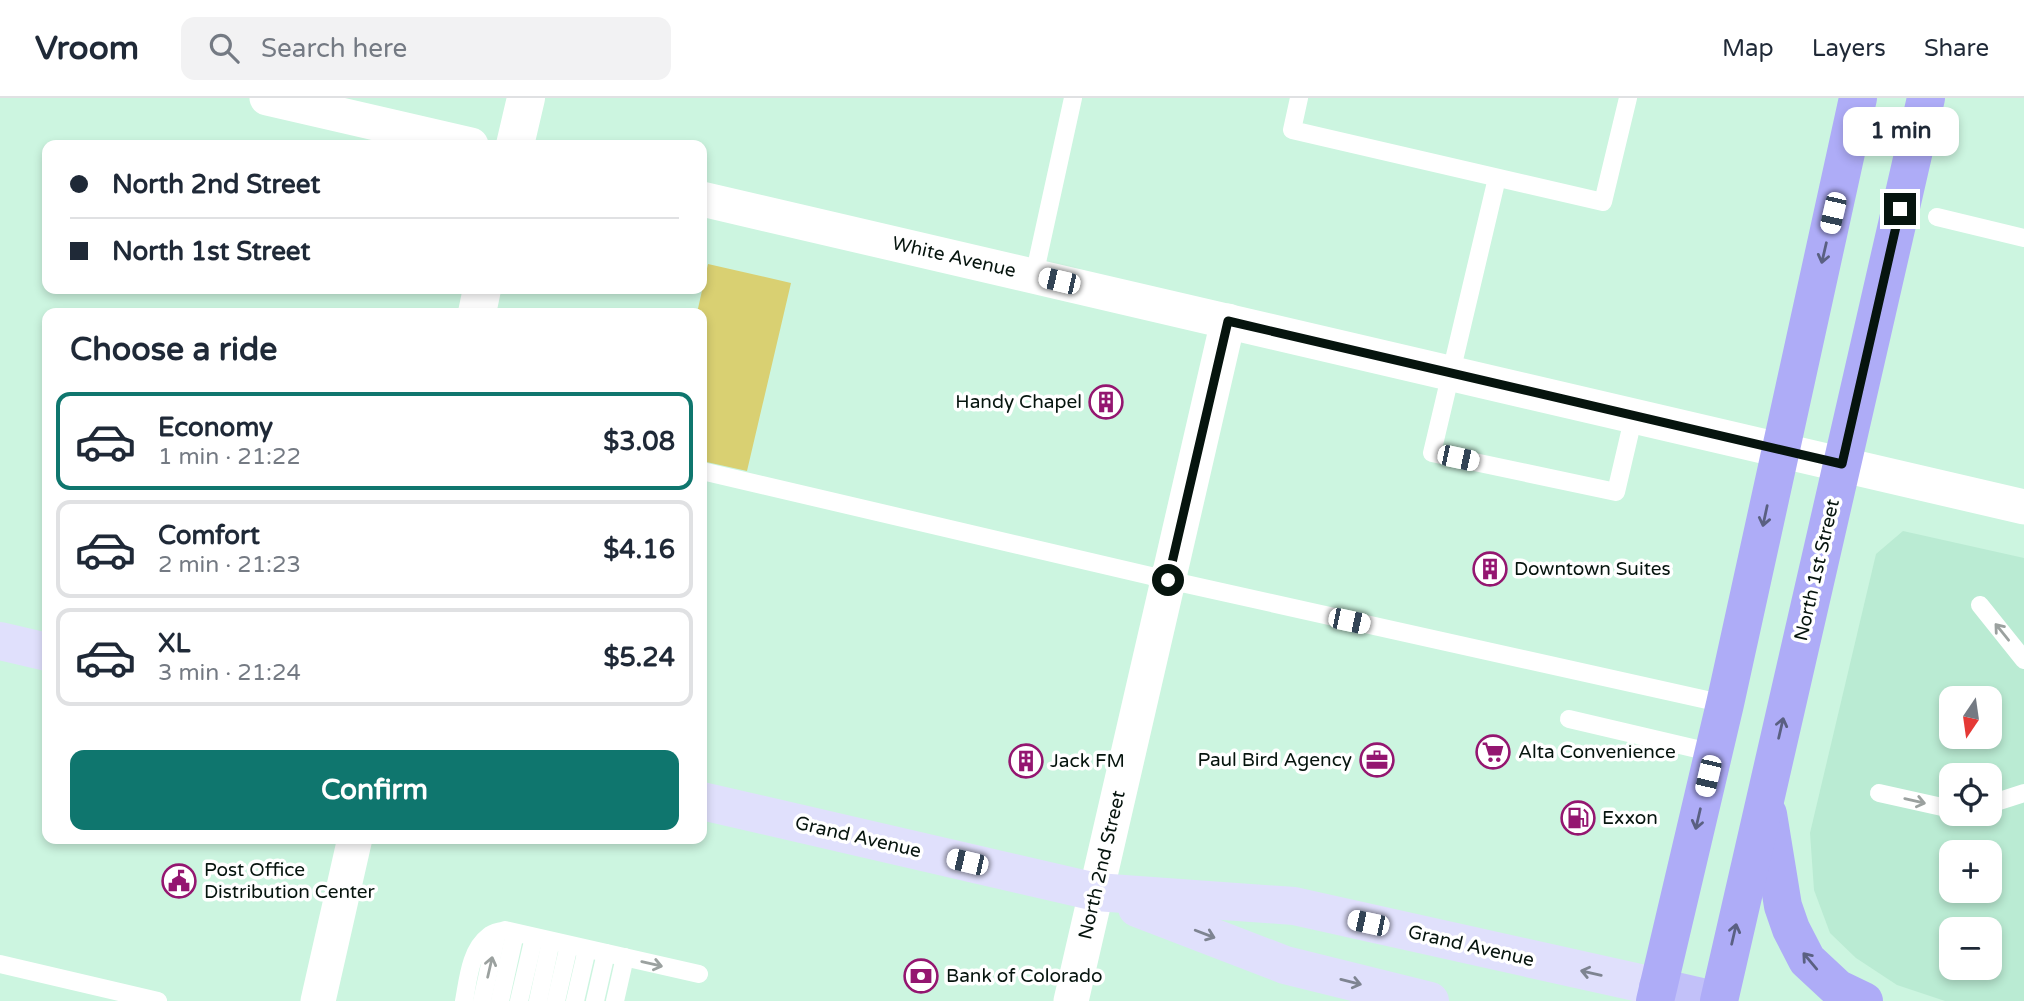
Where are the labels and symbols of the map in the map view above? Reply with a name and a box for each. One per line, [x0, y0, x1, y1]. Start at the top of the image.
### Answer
callout: 1 min [1842, 108, 1958, 156]
car [1819, 190, 1848, 236]
route end [1884, 193, 1916, 225]
street label: White Avenue [890, 232, 1018, 282]
one-way arrow [1817, 242, 1830, 264]
car [1037, 266, 1082, 296]
building icon: Handy Chapel [1087, 383, 1125, 421]
place label: Handy Chapel [955, 391, 1082, 413]
car [1436, 443, 1481, 473]
street label: North 1st Street [1790, 497, 1844, 643]
one-way arrow [1758, 504, 1771, 527]
building icon: Downtown Suites [1471, 550, 1509, 588]
place label: Downtown Suites [1514, 558, 1671, 580]
route start [1152, 564, 1184, 596]
car [1327, 606, 1372, 636]
one-way arrow [1994, 624, 2009, 642]
north arrow [1939, 686, 2002, 749]
one-way arrow [1774, 717, 1788, 740]
supermarket icon: Alta Convenience [1474, 733, 1512, 771]
office icon: Paul Bird Agency [1358, 741, 1396, 779]
place label: Alta Convenience [1518, 741, 1676, 763]
building icon: Jack FM [1007, 742, 1045, 780]
place label: Paul Bird Agency [1198, 749, 1352, 771]
place label: Jack FM [1050, 750, 1125, 772]
car [1694, 753, 1723, 799]
street label: North 2nd Street [1074, 788, 1130, 942]
one-way arrow [1903, 795, 1926, 809]
fuel station icon: Exxon [1559, 799, 1597, 837]
place label: Exxon [1602, 807, 1658, 829]
one-way arrow [1691, 807, 1705, 830]
street label: Grand Avenue [793, 812, 923, 862]
car [945, 847, 990, 877]
place label: Post Office Distribution Center [204, 859, 376, 903]
public building icon: Post Office Distribution Center [160, 862, 198, 900]
car [1346, 908, 1391, 938]
street label: Grand Avenue [1406, 921, 1536, 971]
one-way arrow [1728, 923, 1742, 946]
one-way arrow [1194, 929, 1216, 942]
one-way arrow [1803, 952, 1819, 970]
one-way arrow [483, 956, 497, 979]
one-way arrow [640, 957, 663, 971]
bank icon: Bank of Colorado [902, 957, 940, 995]
place label: Bank of Colorado [946, 965, 1103, 987]
one-way arrow [1580, 965, 1603, 979]
one-way arrow [1339, 976, 1362, 989]

